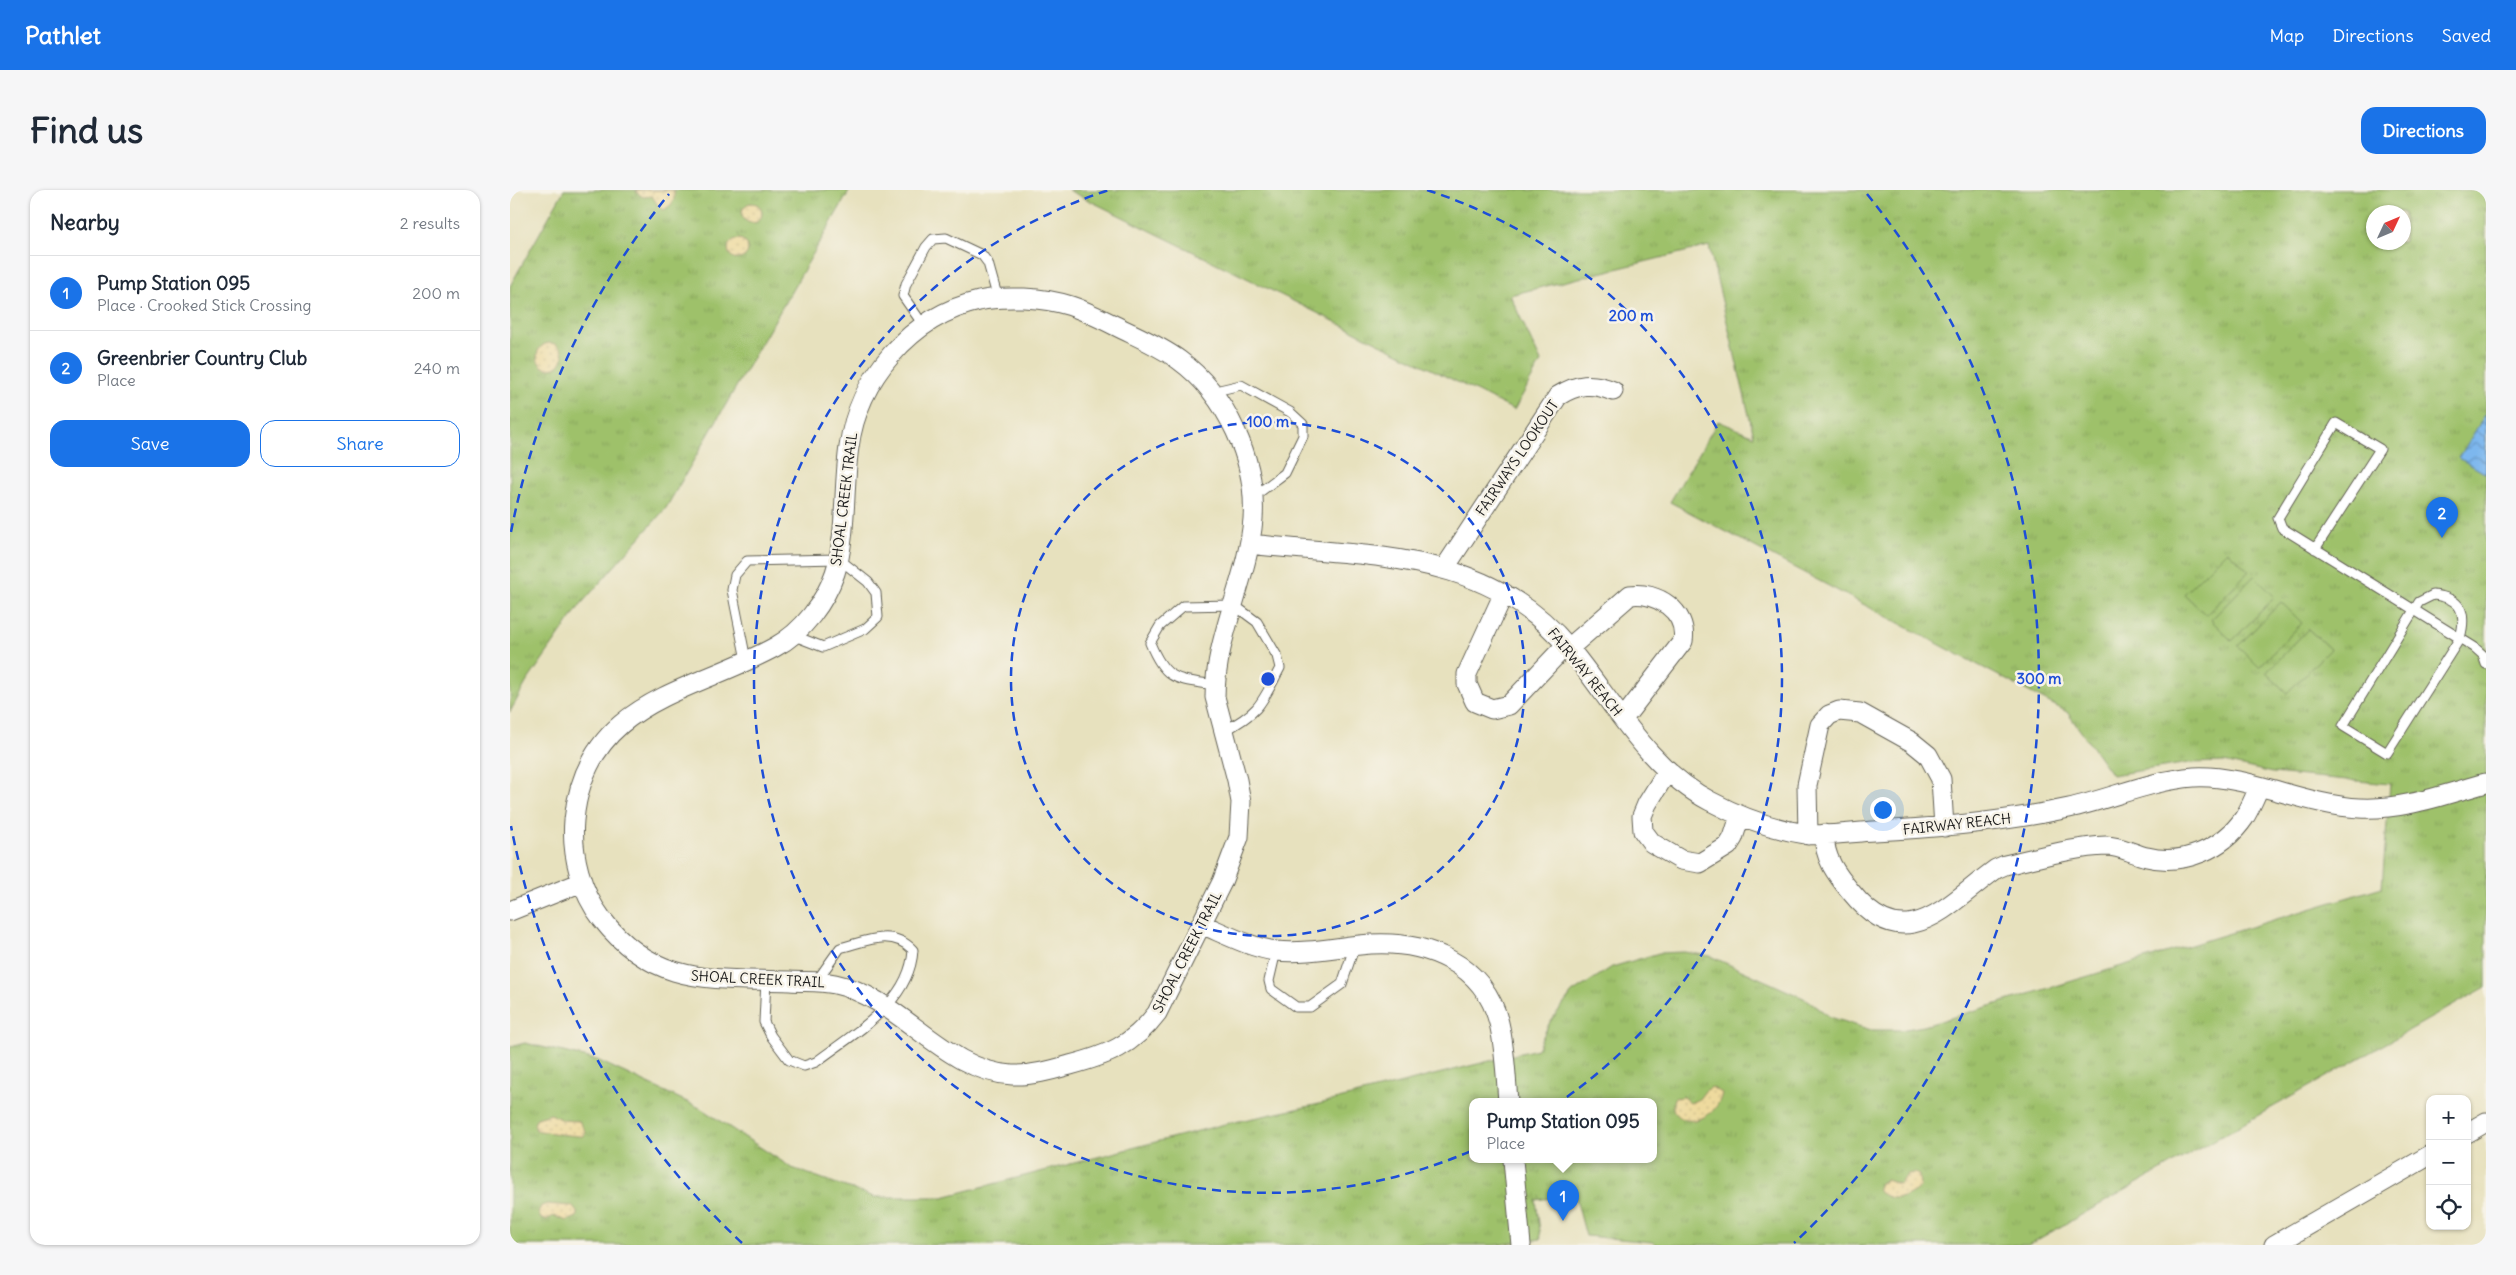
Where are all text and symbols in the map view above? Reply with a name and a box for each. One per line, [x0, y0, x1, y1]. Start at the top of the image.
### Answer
text: Pathlet [25, 20, 101, 50]
text: Map [2269, 24, 2304, 47]
text: Directions [2332, 24, 2414, 47]
text: Saved [2442, 24, 2491, 47]
button: Directions [2361, 107, 2486, 154]
text: Find us [30, 108, 143, 152]
north arrow [2366, 205, 2411, 250]
text: Nearby [50, 209, 120, 236]
text: 2 results [400, 213, 460, 233]
text: Pump Station 095 [97, 271, 250, 295]
text: 1 [63, 283, 69, 303]
text: 200 m [412, 283, 460, 303]
text: Place · Crooked Stick Crossing [97, 295, 311, 315]
text: 200 m [1609, 306, 1653, 325]
text: Greenbrier Country Club [97, 346, 307, 370]
text: 2 [62, 358, 70, 378]
text: 240 m [414, 358, 460, 378]
text: Place [97, 370, 136, 390]
street label: FAIRWAYS LOOKOUT [1472, 397, 1562, 519]
text: 100 m [1247, 412, 1289, 431]
button: Save [50, 420, 250, 467]
button: Share [260, 420, 460, 467]
street label: SHOAL CREEK TRAIL [827, 431, 861, 567]
pin: 2 [2426, 497, 2458, 538]
street label: FAIRWAY REACH [1544, 624, 1626, 720]
text: 300 m [2017, 669, 2062, 688]
centre of rings [1259, 670, 1277, 688]
your location [1870, 797, 1896, 823]
street label: FAIRWAY REACH [1902, 809, 2012, 839]
street label: SHOAL CREEK TRAIL [1149, 888, 1226, 1016]
street label: SHOAL CREEK TRAIL [691, 967, 826, 992]
map controls [2426, 1095, 2471, 1230]
button: + [2426, 1095, 2471, 1140]
popup [1469, 1098, 1657, 1163]
text: Pump Station 095 [1486, 1109, 1640, 1133]
text: Place [1486, 1133, 1525, 1153]
button: − [2426, 1140, 2471, 1185]
pin: 1 [1547, 1180, 1579, 1221]
button: locate [2426, 1185, 2471, 1230]

